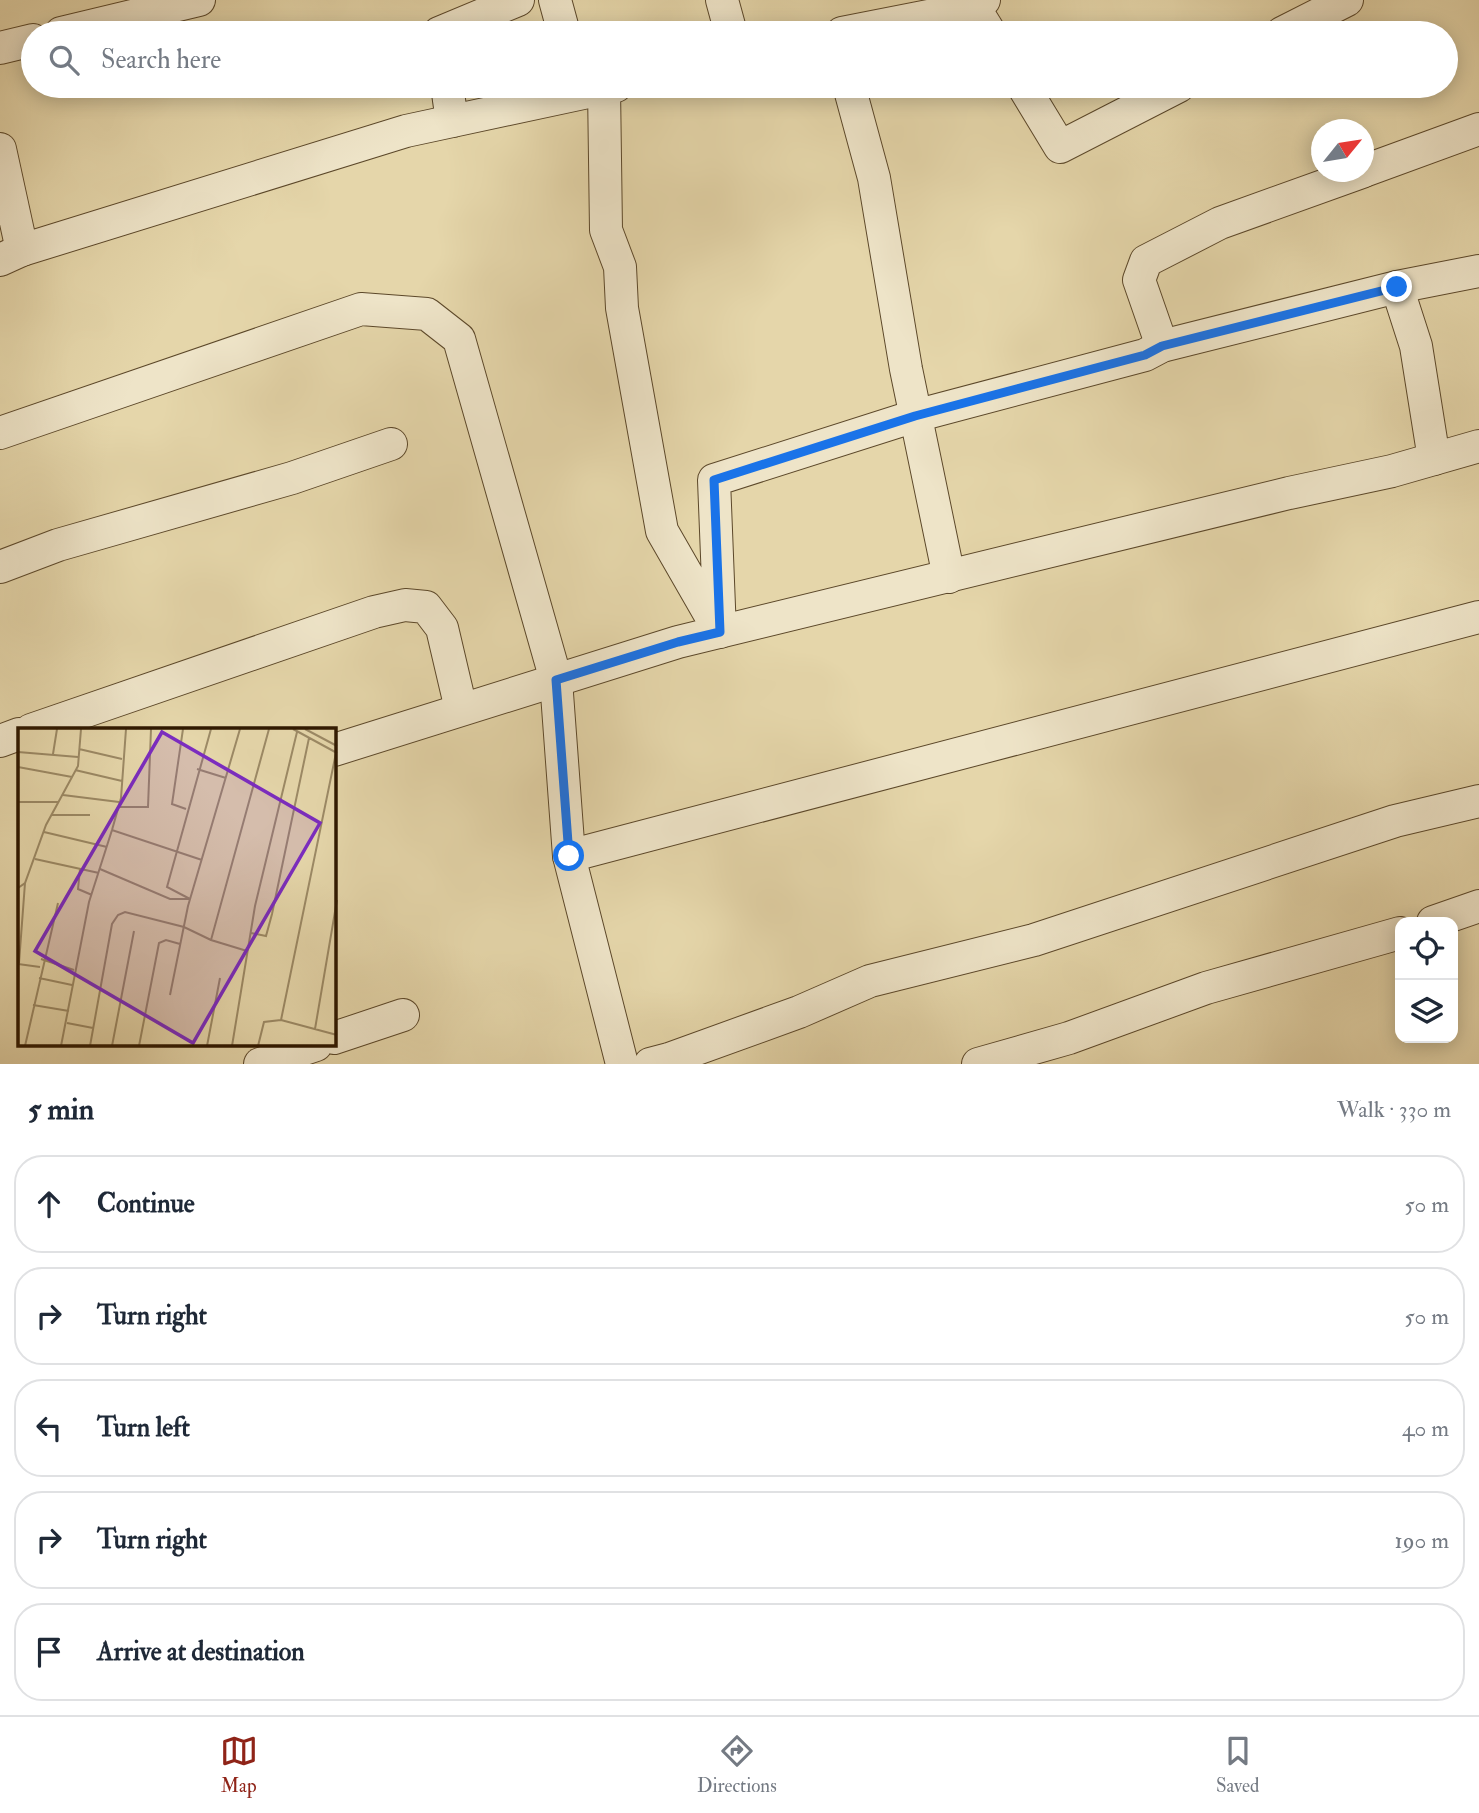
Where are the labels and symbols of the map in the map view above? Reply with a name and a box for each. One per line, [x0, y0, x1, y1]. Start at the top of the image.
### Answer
north arrow [1311, 119, 1374, 182]
route end [1381, 271, 1412, 302]
inset map [18, 728, 336, 1046]
route start [553, 840, 584, 871]

